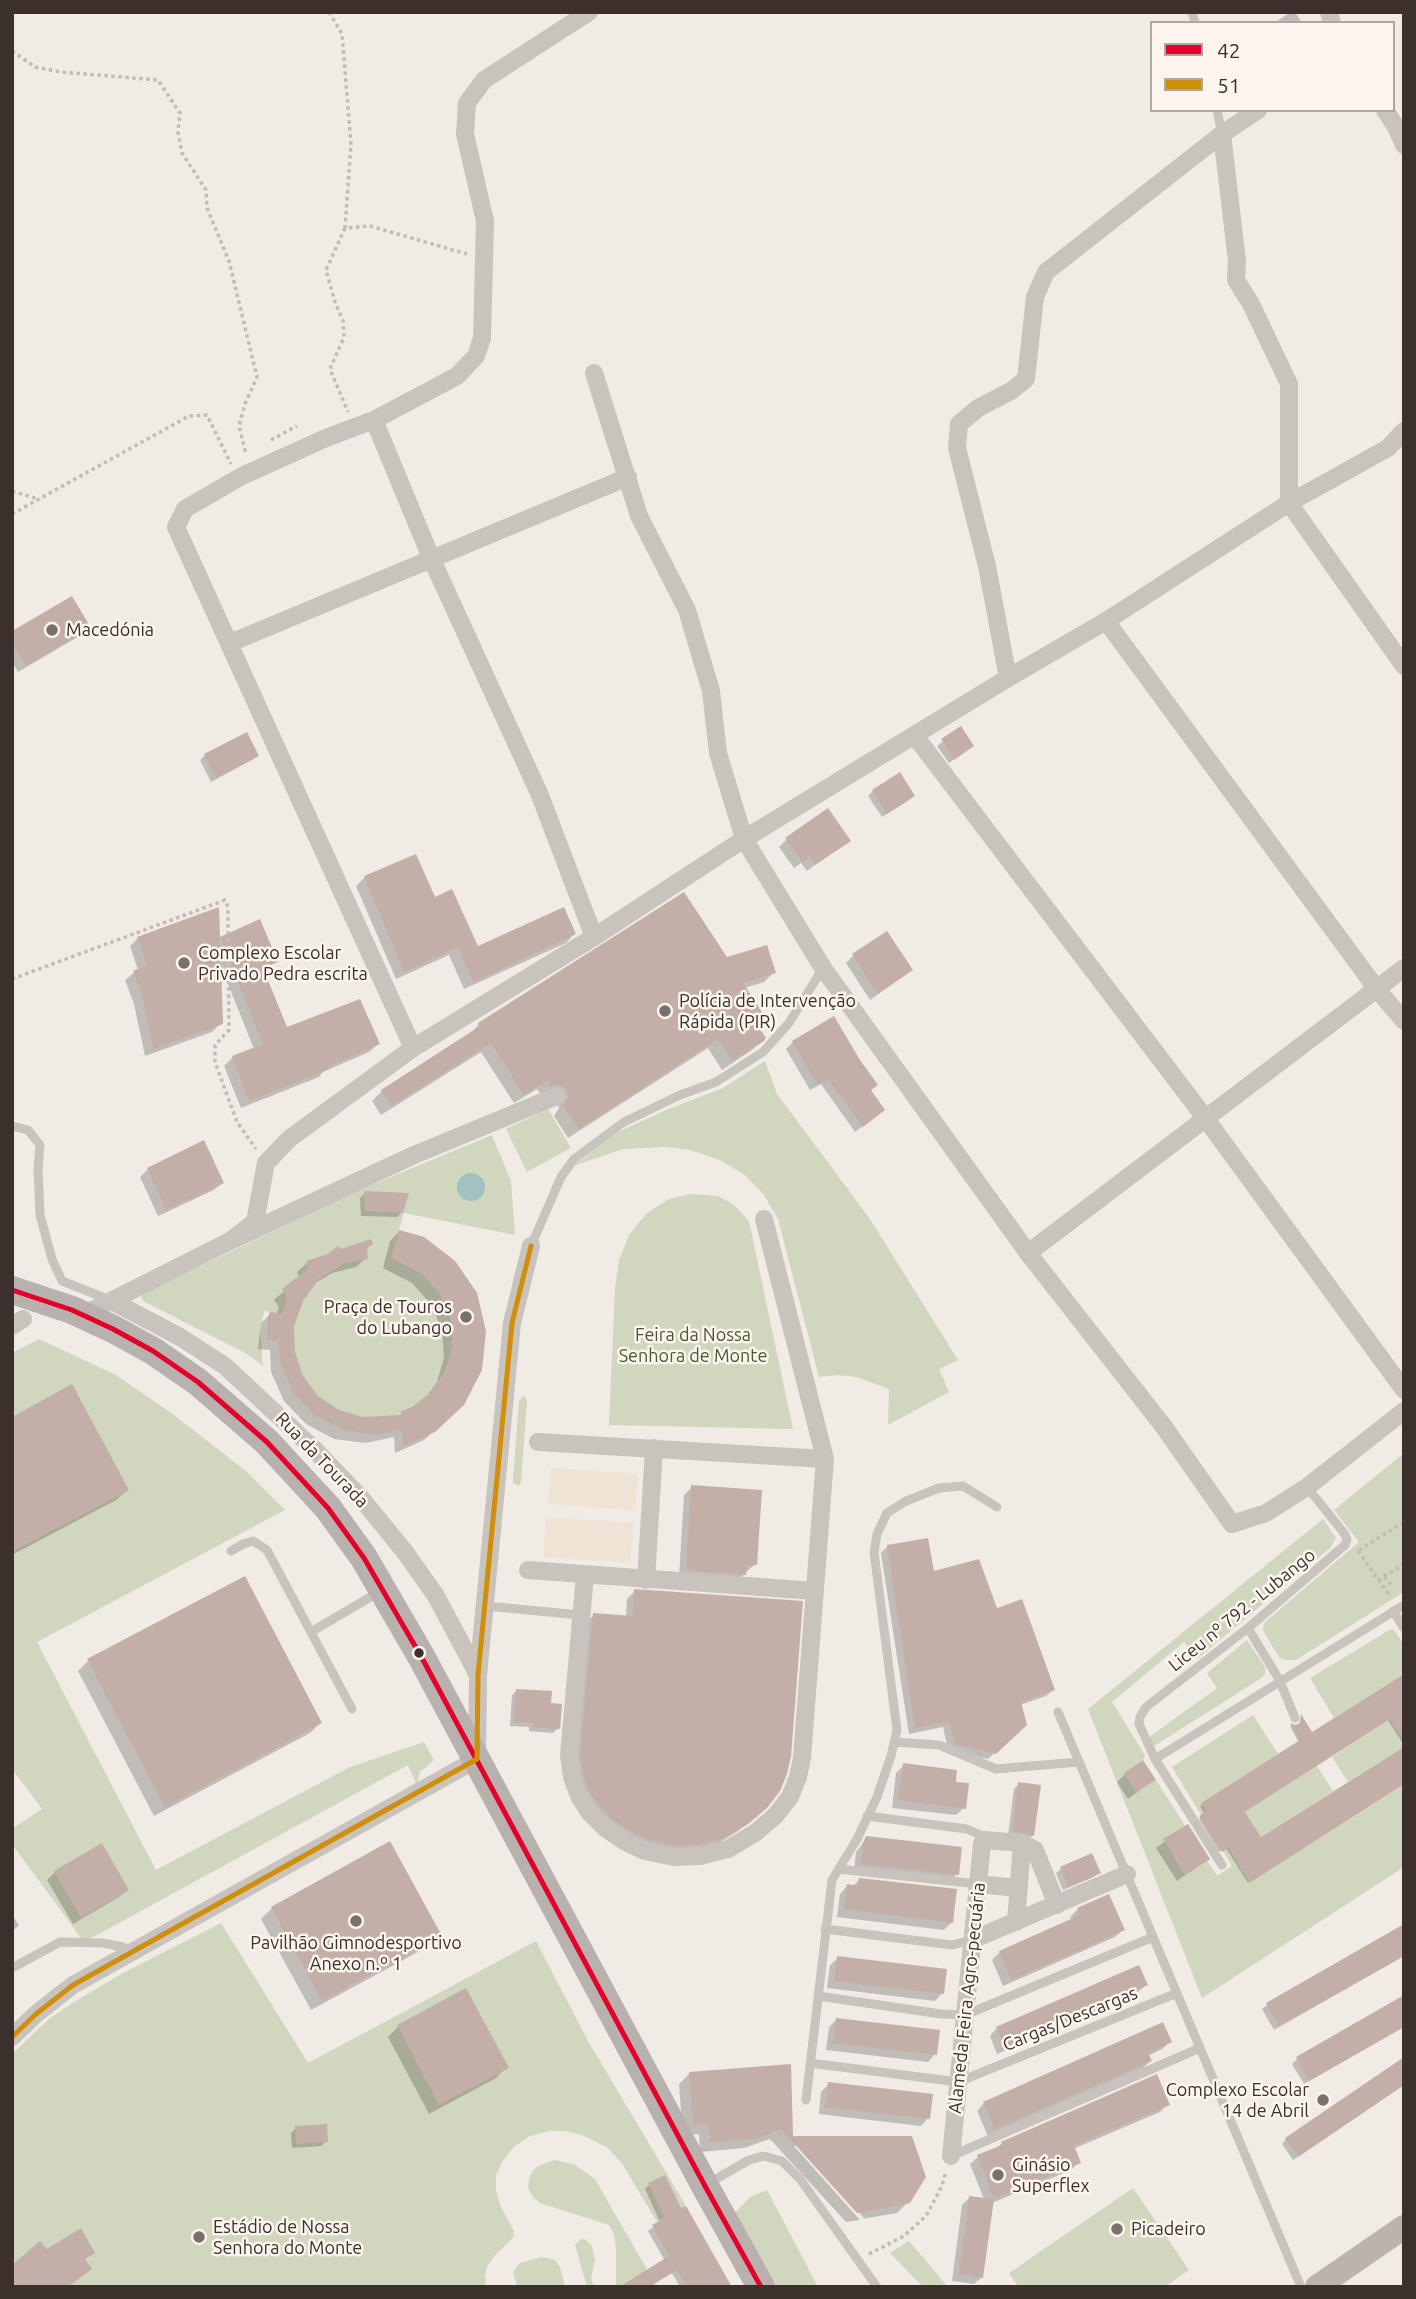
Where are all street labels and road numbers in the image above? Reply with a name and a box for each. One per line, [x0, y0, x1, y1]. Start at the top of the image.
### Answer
street label: Rua da Tourada [271, 1408, 373, 1512]
street label: Liceu nº 792 - Lubango [1164, 1544, 1320, 1676]
street label: Alameda Feira Agro-pecuária [944, 1881, 990, 2115]
street label: Cargas/Descargas [999, 1982, 1141, 2056]

